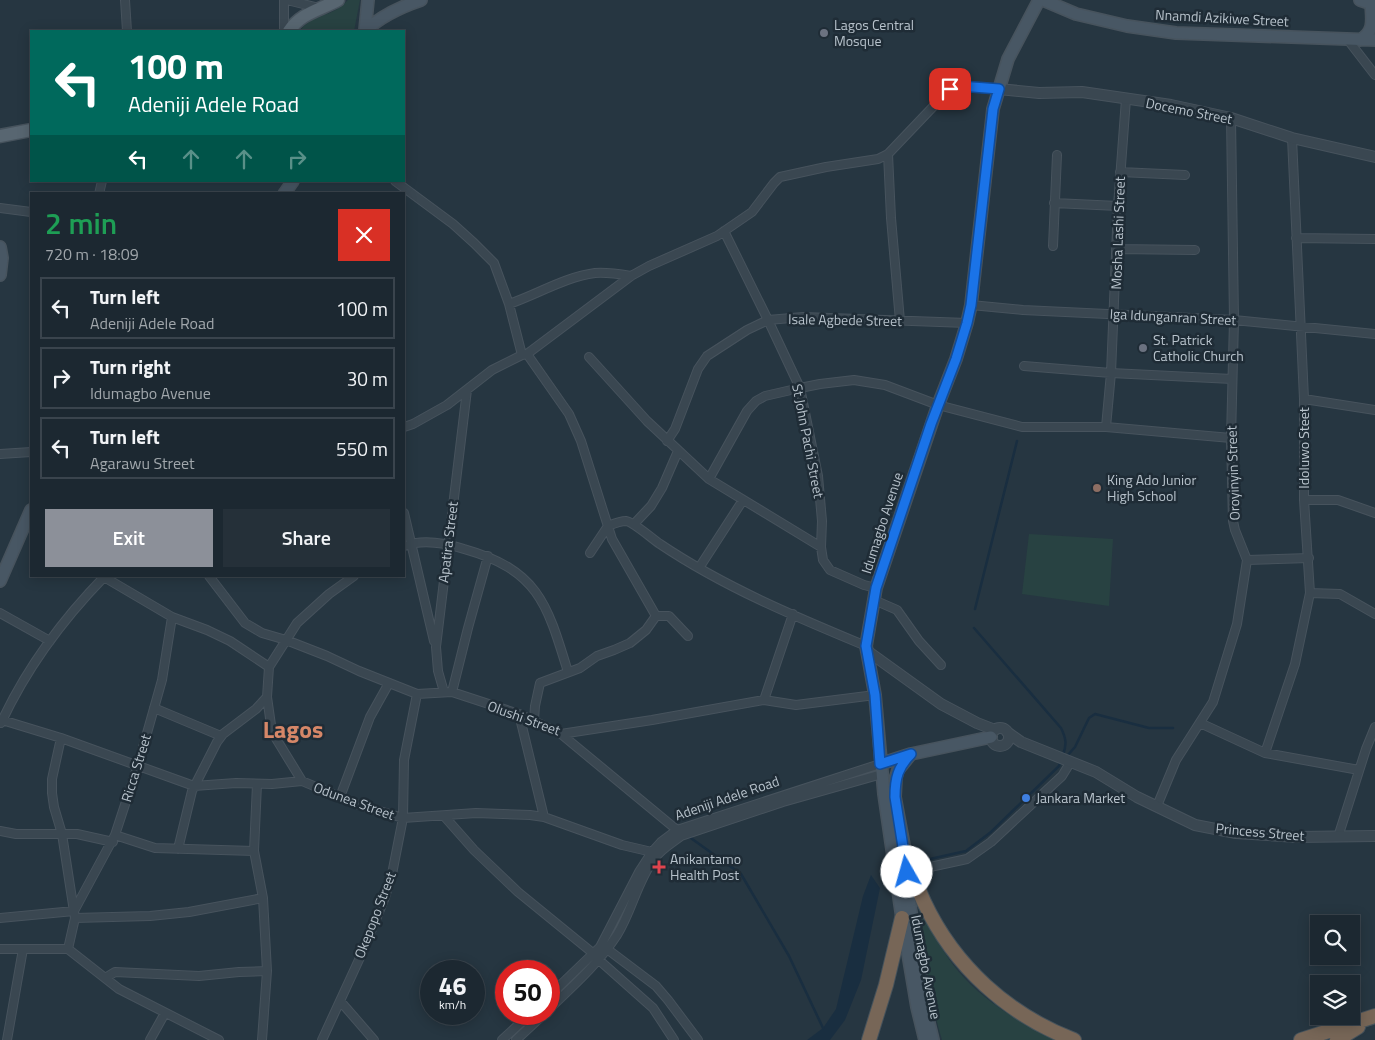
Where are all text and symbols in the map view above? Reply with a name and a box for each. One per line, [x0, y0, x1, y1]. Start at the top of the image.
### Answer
street label: Nnamdi Azikiwe Street [1155, 4, 1289, 31]
place label: Lagos Central Mosque [834, 14, 914, 51]
marker: Lagos Central Mosque [818, 27, 830, 39]
text: 100 m [128, 39, 224, 93]
icon: left [45, 50, 110, 115]
pin [929, 68, 971, 110]
icon: arrive [936, 75, 964, 103]
text: Adeniji Adele Road [128, 87, 299, 121]
street label: Docemo Street [1144, 92, 1234, 129]
icon: left [124, 145, 152, 173]
icon: ahead [177, 145, 205, 173]
icon: ahead [230, 145, 258, 173]
icon: right [283, 145, 311, 173]
street label: Mosha Lashi Street [1105, 176, 1130, 290]
text: 2 min [45, 200, 117, 246]
button: close [338, 209, 390, 261]
text: 720 m · 18:09 [45, 242, 139, 266]
text: Turn left [90, 282, 160, 311]
icon: left [47, 294, 75, 322]
text: 100 m [336, 294, 388, 323]
street label: Iga Idunganran Street [1109, 303, 1237, 330]
street label: Isale Agbede Street [788, 308, 902, 331]
text: Adeniji Adele Road [90, 311, 215, 335]
place label: St. Patrick Catholic Church [1153, 329, 1244, 366]
marker: St. Patrick Catholic Church [1137, 342, 1149, 354]
text: Turn right [90, 352, 171, 381]
icon: right [47, 364, 75, 392]
text: 30 m [347, 364, 388, 393]
text: Idumagbo Avenue [90, 381, 211, 405]
street label: St John Pachi Street [787, 382, 830, 500]
street label: Idoluwo Steet [1293, 407, 1314, 489]
text: Turn left [90, 422, 160, 451]
street label: Oroyinyin Street [1220, 425, 1245, 521]
icon: left [47, 434, 75, 462]
text: 550 m [336, 434, 388, 463]
text: Agarawu Street [90, 451, 195, 475]
street label: Idumagbo Avenue [855, 469, 908, 576]
place label: King Ado Junior High School [1107, 469, 1196, 506]
marker: King Ado Junior High School [1091, 482, 1103, 494]
street label: Apatira Street [432, 500, 463, 584]
button: Exit [45, 509, 213, 567]
button: Share [223, 509, 390, 567]
street label: Olushi Street [485, 695, 564, 740]
district label: Lagos [263, 711, 323, 747]
street label: Ricca Street [115, 731, 156, 804]
street label: Adeniji Adele Road [672, 770, 782, 825]
street label: Odunea Street [311, 776, 398, 825]
place label: Jankara Market [1036, 787, 1125, 808]
marker: Jankara Market [1020, 792, 1032, 804]
street label: Princess Street [1215, 817, 1305, 846]
position arrow [880, 845, 932, 897]
place label: Anikantamo Health Post [670, 848, 741, 885]
marker: Anikantamo Health Post [652, 860, 666, 874]
street label: Okepopo Street [348, 868, 401, 961]
street label: Idumagbo Avenue [906, 913, 947, 1021]
map controls [1310, 915, 1360, 1025]
button: search [1310, 915, 1360, 965]
speed limit sign: 50 [495, 960, 560, 1025]
text: 46 [438, 967, 467, 1005]
button: layers [1310, 975, 1360, 1025]
text: km/h [439, 995, 466, 1014]

